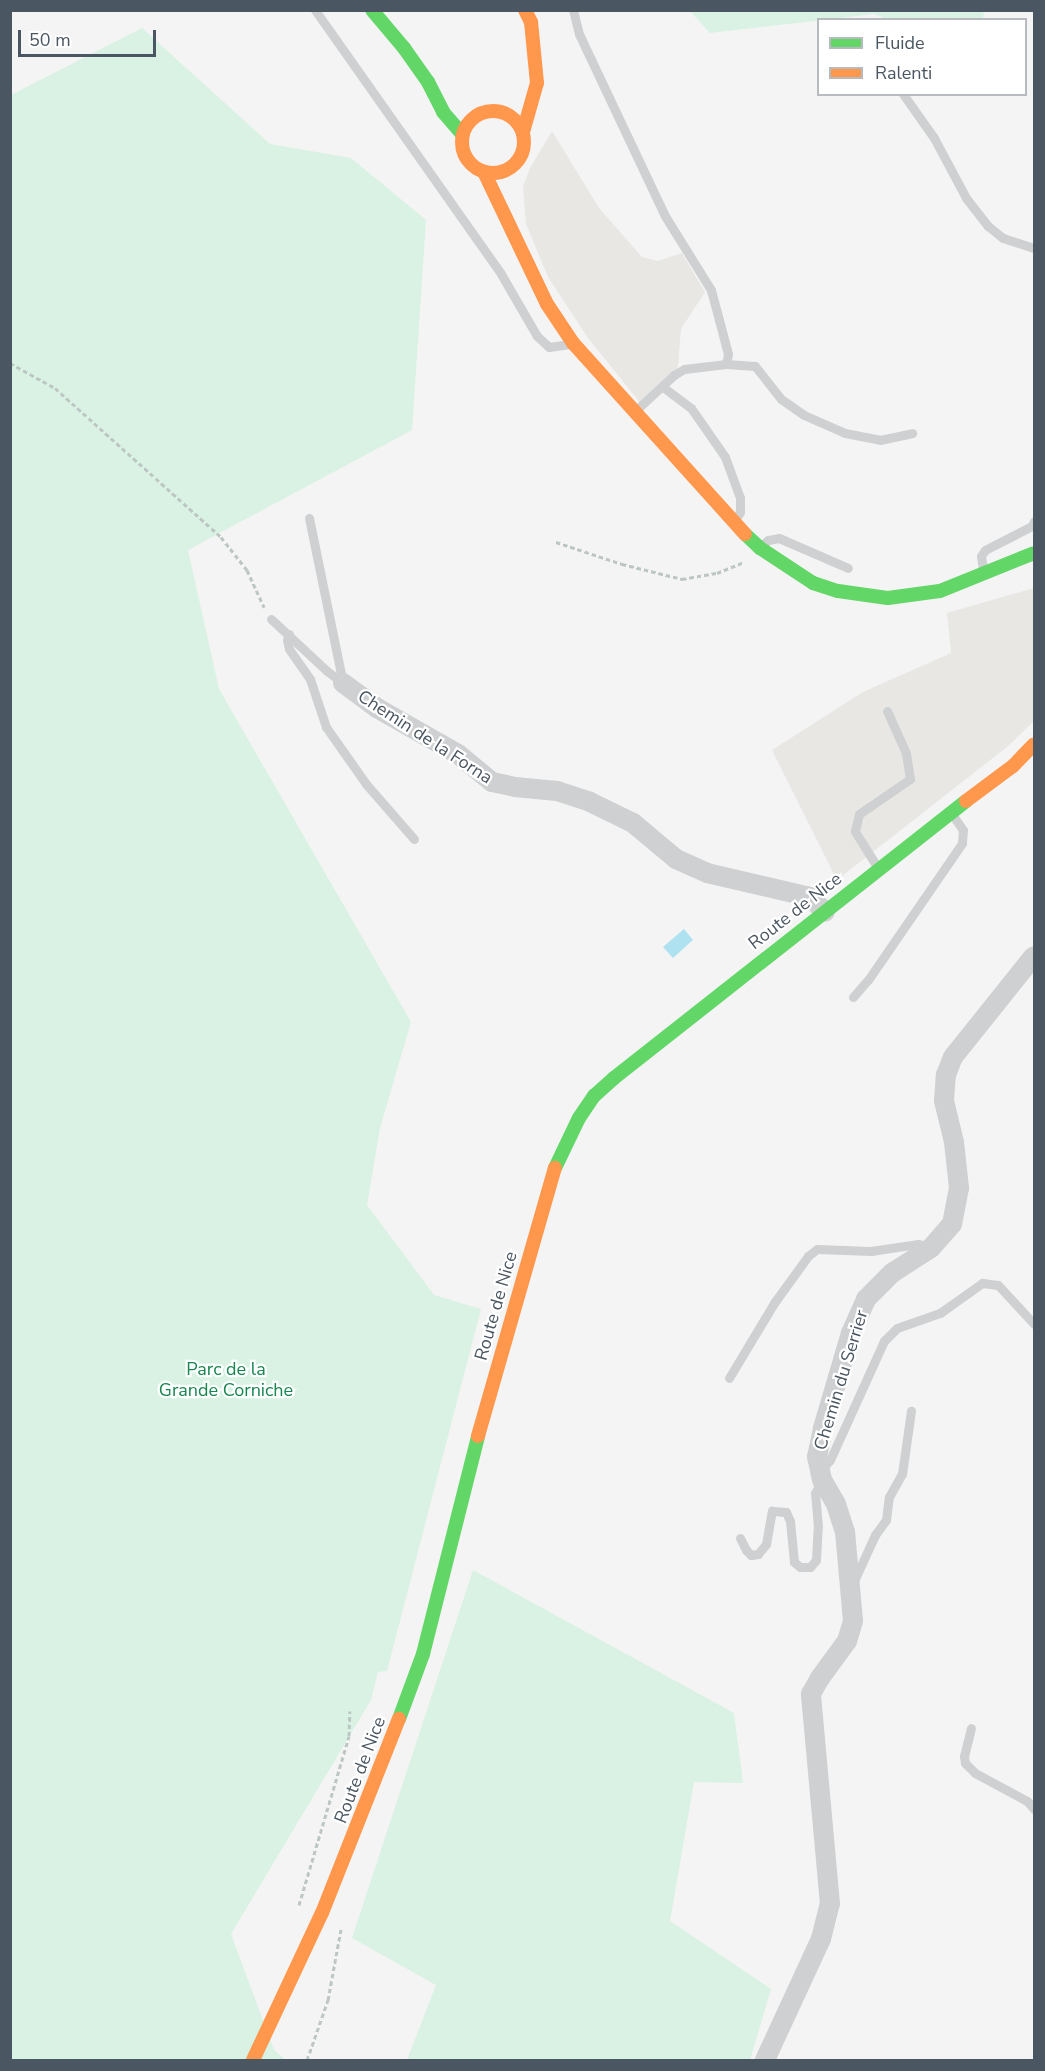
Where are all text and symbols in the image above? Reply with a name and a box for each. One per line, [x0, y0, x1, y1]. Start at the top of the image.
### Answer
scale bar [21, 18, 159, 56]
legend [817, 18, 1027, 96]
text: 50 m [29, 28, 71, 52]
text: Fluide [875, 31, 925, 55]
text: Ralenti [875, 61, 932, 85]
street label: Chemin de la Forna [354, 685, 496, 789]
street label: Route de Nice [744, 868, 846, 954]
street label: Route de Nice [470, 1249, 522, 1363]
street label: Chemin du Serrier [809, 1307, 873, 1453]
park label: Parc de la Grande Corniche [159, 1359, 293, 1402]
street label: Route de Nice [330, 1714, 390, 1826]

